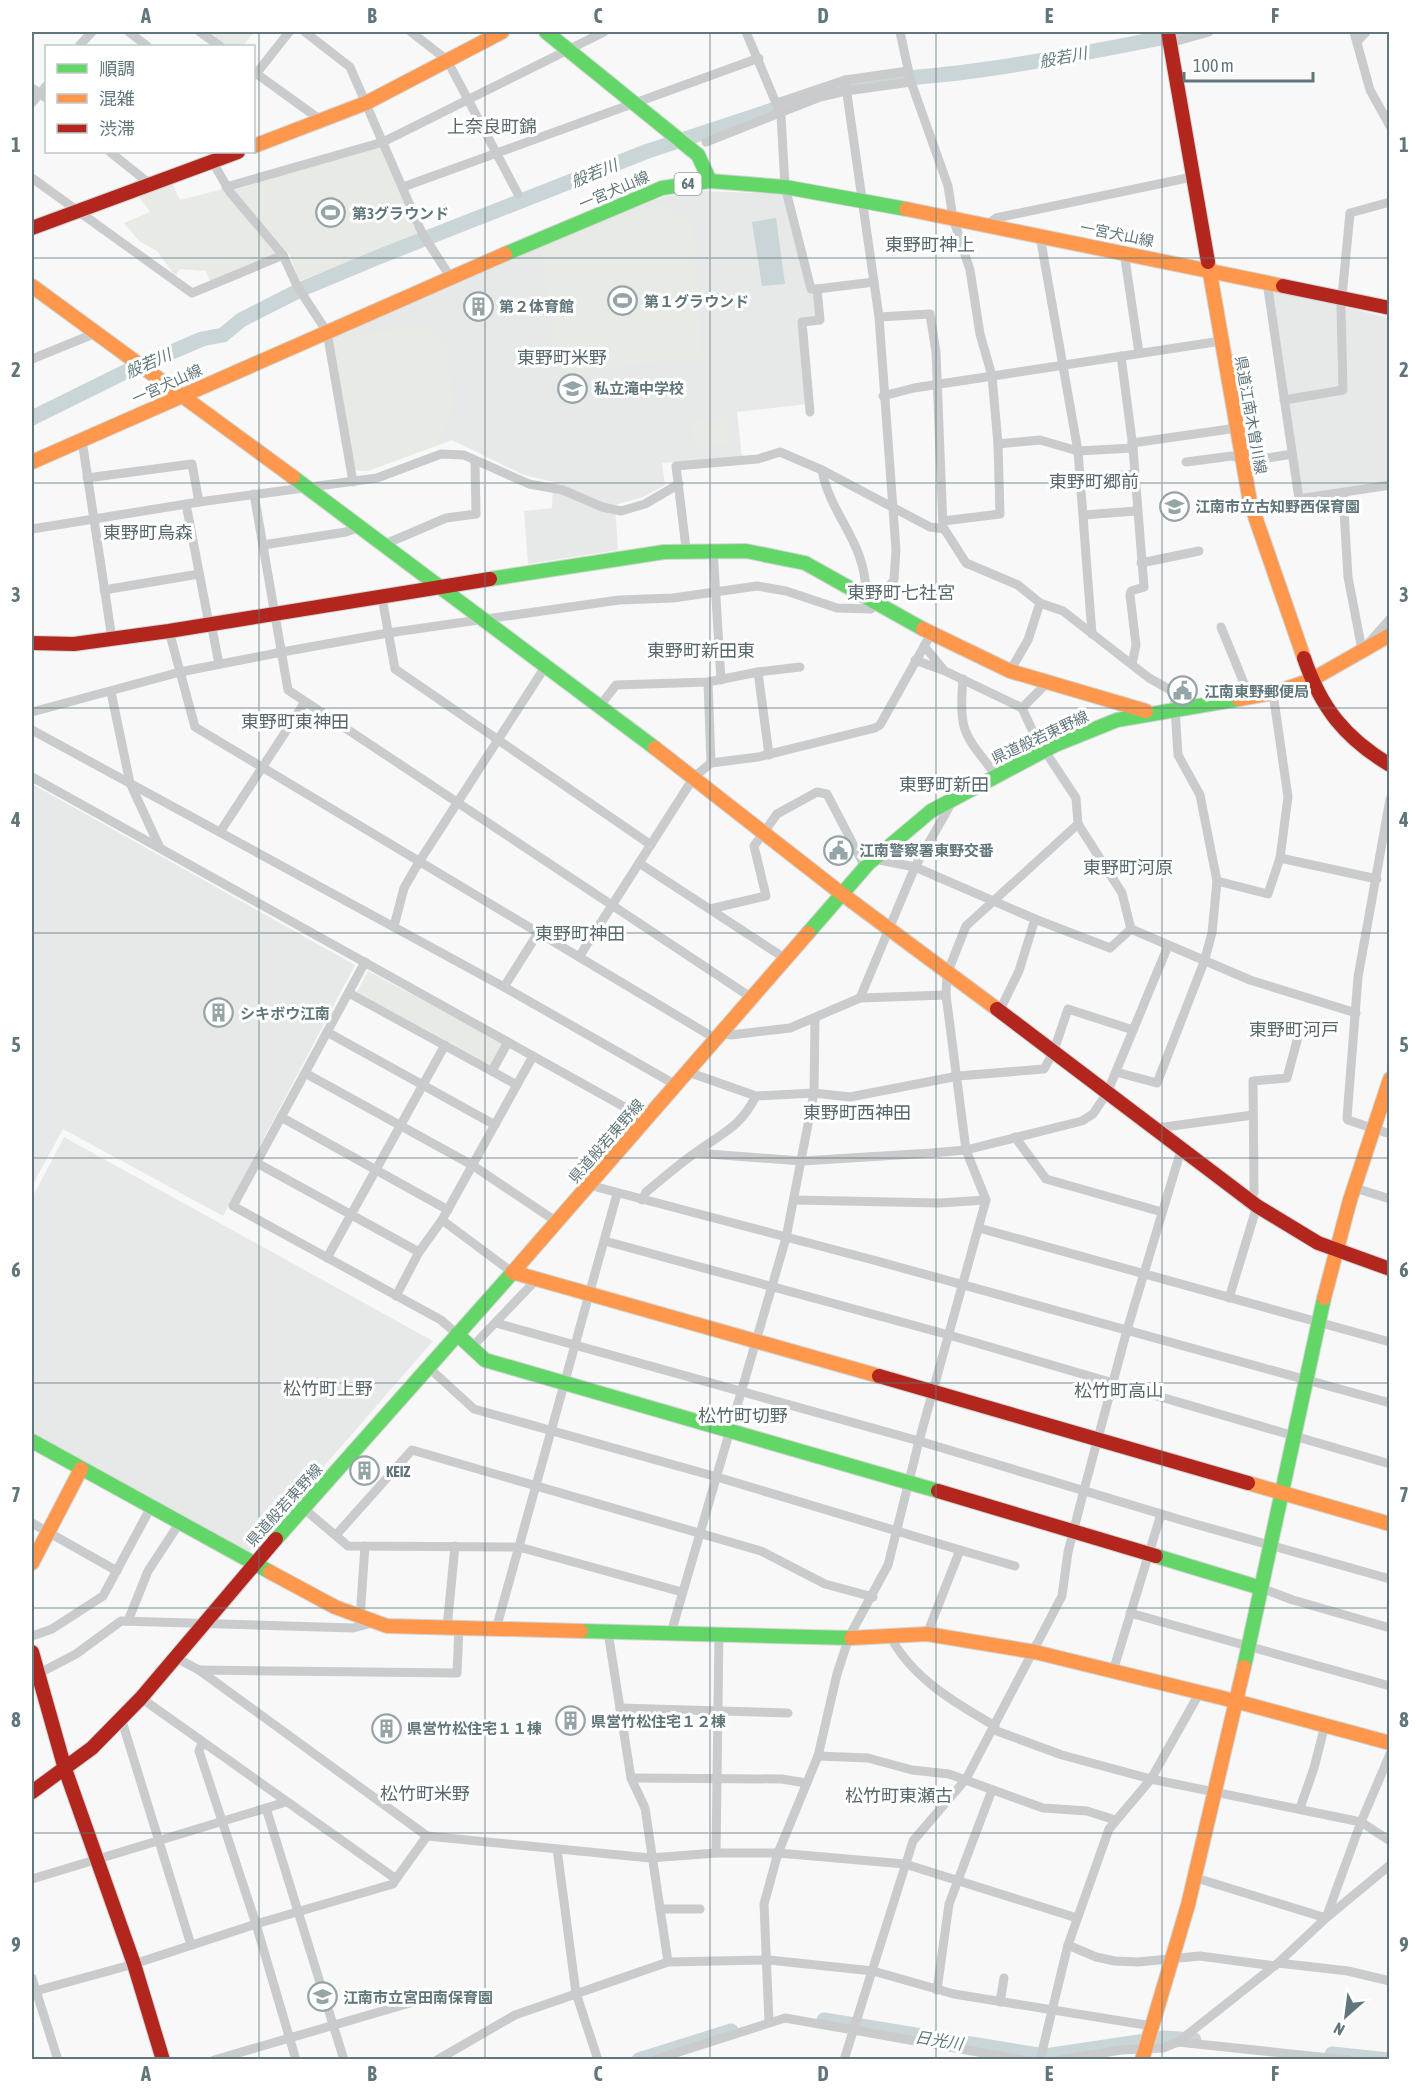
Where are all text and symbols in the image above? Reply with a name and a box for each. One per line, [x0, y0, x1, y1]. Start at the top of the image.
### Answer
text: A [140, 4, 151, 27]
text: B [367, 4, 377, 27]
text: C [594, 4, 603, 27]
text: D [817, 4, 829, 27]
text: E [1045, 4, 1054, 27]
text: F [1271, 4, 1279, 27]
water label: 般若川 [1038, 43, 1090, 70]
legend [45, 45, 255, 153]
scale bar [1184, 45, 1313, 83]
text: 100 m [1193, 55, 1234, 76]
text: 順調 [99, 58, 135, 79]
text: 混雑 [99, 88, 135, 109]
district label: 上奈良町錦 [447, 116, 537, 137]
text: 渋滞 [99, 118, 135, 139]
text: 1 [11, 133, 21, 156]
text: 1 [1399, 133, 1409, 156]
water label: 般若川 [568, 155, 621, 190]
street label: 一宮犬山線 [576, 168, 652, 212]
road number: 64 [674, 173, 702, 195]
sports icon: 第3グラウンド [315, 197, 347, 229]
place label: 第3グラウンド [352, 205, 449, 222]
street label: 一宮犬山線 [1079, 218, 1155, 250]
district label: 東野町神上 [885, 234, 975, 255]
sports icon: 第１グラウンド [607, 285, 639, 317]
building icon: 第２体育館 [462, 290, 494, 322]
place label: 第１グラウンド [644, 293, 749, 310]
place label: 第２体育館 [499, 298, 574, 315]
water label: 般若川 [122, 344, 175, 381]
district label: 東野町米野 [517, 347, 607, 368]
street label: 県道江南木曽川線 [1232, 354, 1270, 476]
text: 2 [11, 358, 21, 381]
text: 2 [1399, 358, 1409, 381]
street label: 一宮犬山線 [129, 361, 205, 407]
school or university icon: 私立滝中学校 [557, 372, 589, 404]
place label: 私立滝中学校 [594, 380, 684, 397]
district label: 東野町郷前 [1049, 471, 1139, 492]
school or university icon: 江南市立古知野西保育園 [1158, 490, 1190, 522]
place label: 江南市立古知野西保育園 [1195, 498, 1360, 515]
district label: 東野町烏森 [103, 522, 193, 543]
district label: 東野町七社宮 [847, 582, 955, 603]
text: 3 [11, 583, 21, 606]
text: 3 [1399, 583, 1409, 606]
district label: 東野町新田東 [647, 640, 755, 661]
public building icon: 江南東野郵便局 [1167, 675, 1199, 707]
place label: 江南東野郵便局 [1204, 683, 1309, 700]
street label: 県道般若東野線 [989, 707, 1091, 767]
district label: 東野町東神田 [241, 711, 349, 732]
district label: 東野町新田 [899, 774, 989, 795]
text: 4 [10, 808, 21, 831]
text: 4 [1398, 808, 1409, 831]
public building icon: 江南警察署東野交番 [822, 834, 854, 866]
place label: 江南警察署東野交番 [859, 842, 994, 859]
district label: 東野町河原 [1083, 857, 1173, 878]
district label: 東野町神田 [535, 923, 625, 944]
building icon: シキボウ江南 [203, 997, 235, 1029]
place label: シキボウ江南 [240, 1005, 330, 1022]
district label: 東野町河戸 [1249, 1019, 1339, 1040]
text: 5 [11, 1033, 21, 1056]
text: 5 [1399, 1033, 1409, 1056]
street label: 県道般若東野線 [565, 1096, 647, 1186]
district label: 東野町西神田 [803, 1102, 911, 1123]
text: 6 [11, 1258, 21, 1281]
text: 6 [1399, 1258, 1409, 1281]
district label: 松竹町上野 [283, 1378, 373, 1399]
district label: 松竹町高山 [1074, 1380, 1164, 1401]
district label: 松竹町切野 [698, 1405, 788, 1426]
building icon: KEIZ [349, 1455, 381, 1487]
street label: 県道般若東野線 [243, 1460, 325, 1550]
place label: KEIZ [386, 1463, 411, 1480]
text: 7 [11, 1483, 21, 1506]
text: 7 [1399, 1483, 1409, 1506]
building icon: 県営竹松住宅１２棟 [554, 1705, 586, 1737]
text: 8 [11, 1708, 21, 1731]
text: 8 [1399, 1708, 1409, 1731]
building icon: 県営竹松住宅１１棟 [370, 1712, 402, 1744]
place label: 県営竹松住宅１２棟 [591, 1713, 726, 1730]
place label: 県営竹松住宅１１棟 [407, 1720, 542, 1737]
district label: 松竹町米野 [380, 1783, 470, 1804]
district label: 松竹町東瀬古 [845, 1785, 953, 1806]
text: 9 [11, 1933, 21, 1956]
text: 9 [1399, 1933, 1409, 1956]
school or university icon: 江南市立宮田南保育園 [306, 1981, 338, 2013]
north arrow [1316, 1986, 1376, 2046]
place label: 江南市立宮田南保育園 [343, 1989, 493, 2006]
text: N [1331, 2019, 1347, 2039]
water label: 日光川 [914, 2027, 966, 2053]
text: A [140, 2062, 151, 2085]
text: B [367, 2062, 377, 2085]
text: C [594, 2062, 603, 2085]
text: D [817, 2062, 829, 2085]
text: E [1045, 2062, 1054, 2085]
text: F [1271, 2062, 1279, 2085]

